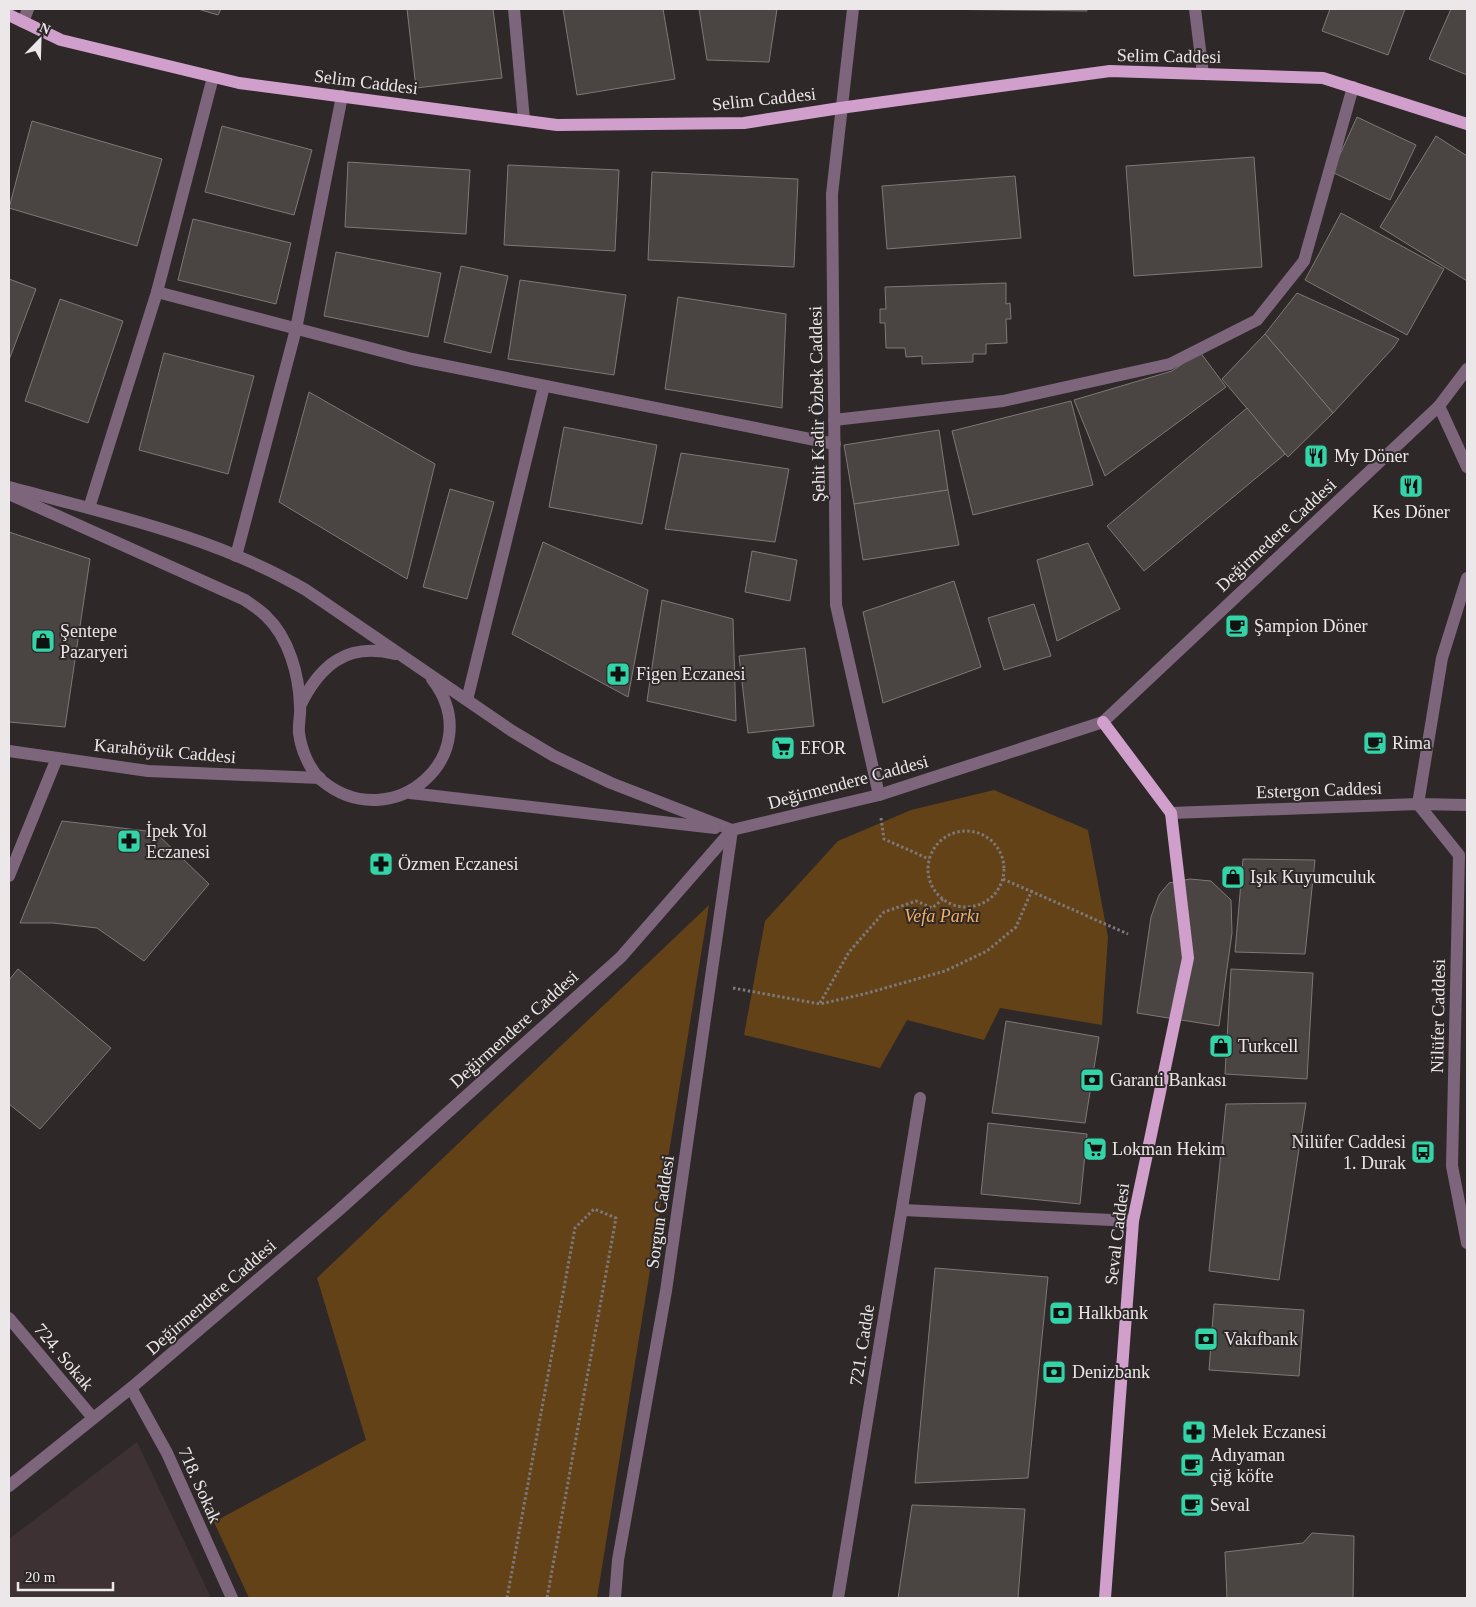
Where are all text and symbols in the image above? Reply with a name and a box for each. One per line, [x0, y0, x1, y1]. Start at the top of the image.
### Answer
north arrow [15, 15, 65, 65]
text: N [37, 20, 52, 37]
street label: Selim Caddesi [1117, 45, 1221, 67]
street label: Selim Caddesi [313, 66, 419, 98]
street label: Selim Caddesi [711, 84, 817, 114]
street label: Şehit Kadir Özbek Caddesi [805, 306, 829, 502]
restaurant icon: My Döner [1303, 443, 1329, 469]
place label: My Döner [1334, 446, 1409, 466]
restaurant icon: Kes Döner [1398, 473, 1424, 499]
street label: Değirmedere Caddesi [1212, 474, 1340, 596]
place label: Kes Döner [1372, 502, 1450, 522]
cafe icon: Şampion Döner [1224, 613, 1250, 639]
place label: Şampion Döner [1254, 616, 1367, 636]
place label: Şentepe Pazaryeri [60, 621, 128, 662]
shop icon: Şentepe Pazaryeri [30, 628, 56, 654]
pharmacy icon: Figen Eczanesi [605, 661, 631, 687]
place label: Figen Eczanesi [636, 664, 745, 684]
cafe icon: Rima [1362, 730, 1388, 756]
place label: Rima [1392, 733, 1431, 753]
street label: Karahöyük Caddesi [93, 735, 237, 767]
supermarket icon: EFOR [770, 735, 796, 761]
place label: EFOR [800, 738, 846, 758]
street label: Değirmendere Caddesi [766, 751, 930, 813]
street label: Estergon Caddesi [1256, 778, 1382, 802]
place label: İpek Yol Eczanesi [146, 821, 210, 862]
pharmacy icon: İpek Yol Eczanesi [116, 828, 142, 854]
pharmacy icon: Özmen Eczanesi [368, 851, 394, 877]
place label: Özmen Eczanesi [398, 854, 518, 874]
shop icon: Işık Kuyumculuk [1220, 864, 1246, 890]
place label: Işık Kuyumculuk [1250, 867, 1376, 887]
park label: Vefa Parkı [904, 906, 980, 926]
street label: Nilüfer Caddesi [1427, 959, 1449, 1073]
street label: Değirmendere Caddesi [446, 966, 582, 1092]
shop icon: Turkcell [1208, 1033, 1234, 1059]
place label: Turkcell [1238, 1036, 1298, 1056]
bank icon: Garanti Bankası [1079, 1067, 1105, 1093]
place label: Garanti Bankası [1110, 1070, 1226, 1090]
place label: Nilüfer Caddesi 1. Durak [1292, 1132, 1406, 1173]
supermarket icon: Lokman Hekim [1082, 1136, 1108, 1162]
place label: Lokman Hekim [1112, 1139, 1225, 1159]
bus stop icon: Nilüfer Caddesi 1. Durak [1410, 1139, 1436, 1165]
street label: Sorgun Caddesi [642, 1154, 678, 1270]
street label: Seval Caddesi [1101, 1182, 1133, 1286]
street label: Değirmendere Caddesi [142, 1235, 280, 1359]
bank icon: Halkbank [1048, 1300, 1074, 1326]
street label: 721. Cadde [846, 1303, 878, 1387]
place label: Halkbank [1078, 1303, 1148, 1323]
street label: 724. Sokak [30, 1320, 98, 1394]
bank icon: Vakıfbank [1193, 1326, 1219, 1352]
place label: Vakıfbank [1224, 1329, 1298, 1349]
bank icon: Denizbank [1041, 1359, 1067, 1385]
place label: Denizbank [1072, 1362, 1150, 1382]
pharmacy icon: Melek Eczanesi [1181, 1419, 1207, 1445]
place label: Melek Eczanesi [1212, 1422, 1326, 1442]
street label: 718. Sokak [174, 1444, 226, 1526]
place label: Adıyaman çiğ köfte [1210, 1445, 1285, 1486]
cafe icon: Adıyaman çiğ köfte [1179, 1452, 1205, 1478]
cafe icon: Seval [1179, 1492, 1205, 1518]
place label: Seval [1210, 1495, 1250, 1515]
scale bar [18, 1560, 112, 1592]
text: 20 m [25, 1569, 56, 1585]

